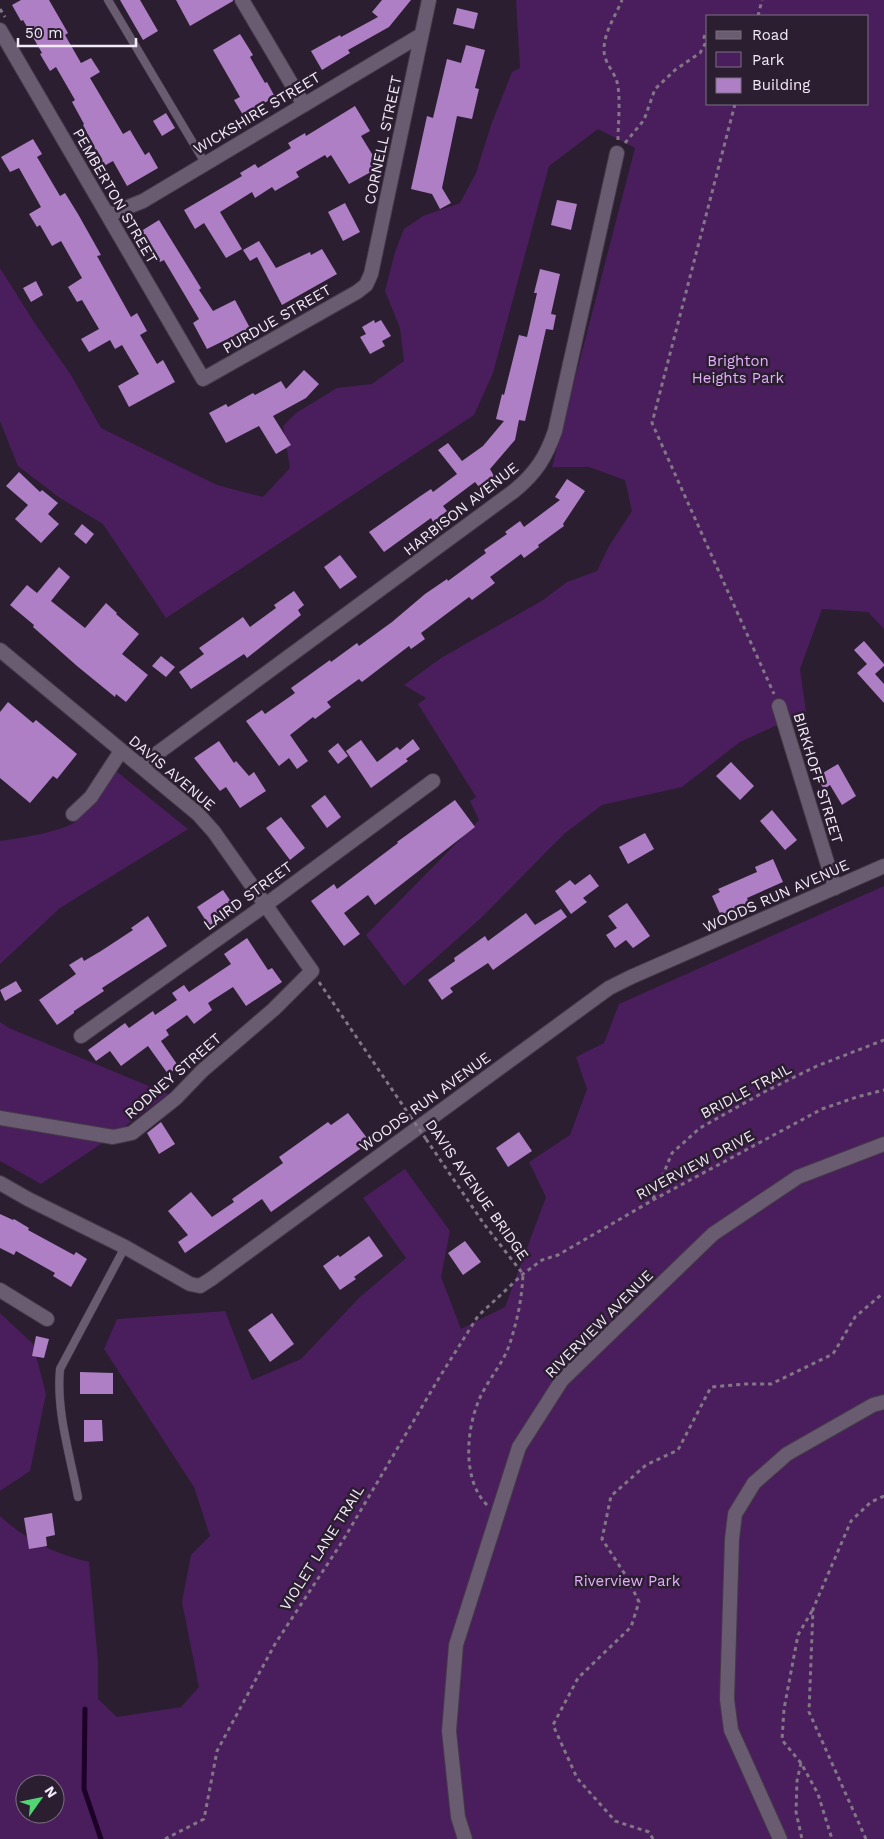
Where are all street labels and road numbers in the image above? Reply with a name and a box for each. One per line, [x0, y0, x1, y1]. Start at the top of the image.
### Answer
street label: WICKSHIRE STREET [190, 68, 324, 158]
street label: CORNELL STREET [361, 74, 405, 206]
street label: PEMBERTON STREET [69, 125, 161, 267]
street label: PURDUE STREET [220, 281, 334, 357]
street label: HARBISON AVENUE [400, 459, 522, 559]
street label: BIRKHOFF STREET [790, 710, 846, 846]
street label: DAVIS AVENUE [125, 732, 219, 814]
street label: WOODS RUN AVENUE [700, 856, 852, 936]
street label: LAIRD STREET [200, 858, 296, 934]
street label: RODNEY STREET [121, 1029, 225, 1123]
street label: WOODS RUN AVENUE [356, 1048, 494, 1156]
street label: BRIDLE TRAIL [697, 1059, 795, 1123]
street label: DAVIS AVENUE BRIDGE [421, 1116, 533, 1264]
street label: RIVERVIEW DRIVE [633, 1126, 757, 1204]
street label: RIVERVIEW AVENUE [541, 1266, 657, 1382]
street label: VIOLET LANE TRAIL [276, 1482, 368, 1614]

